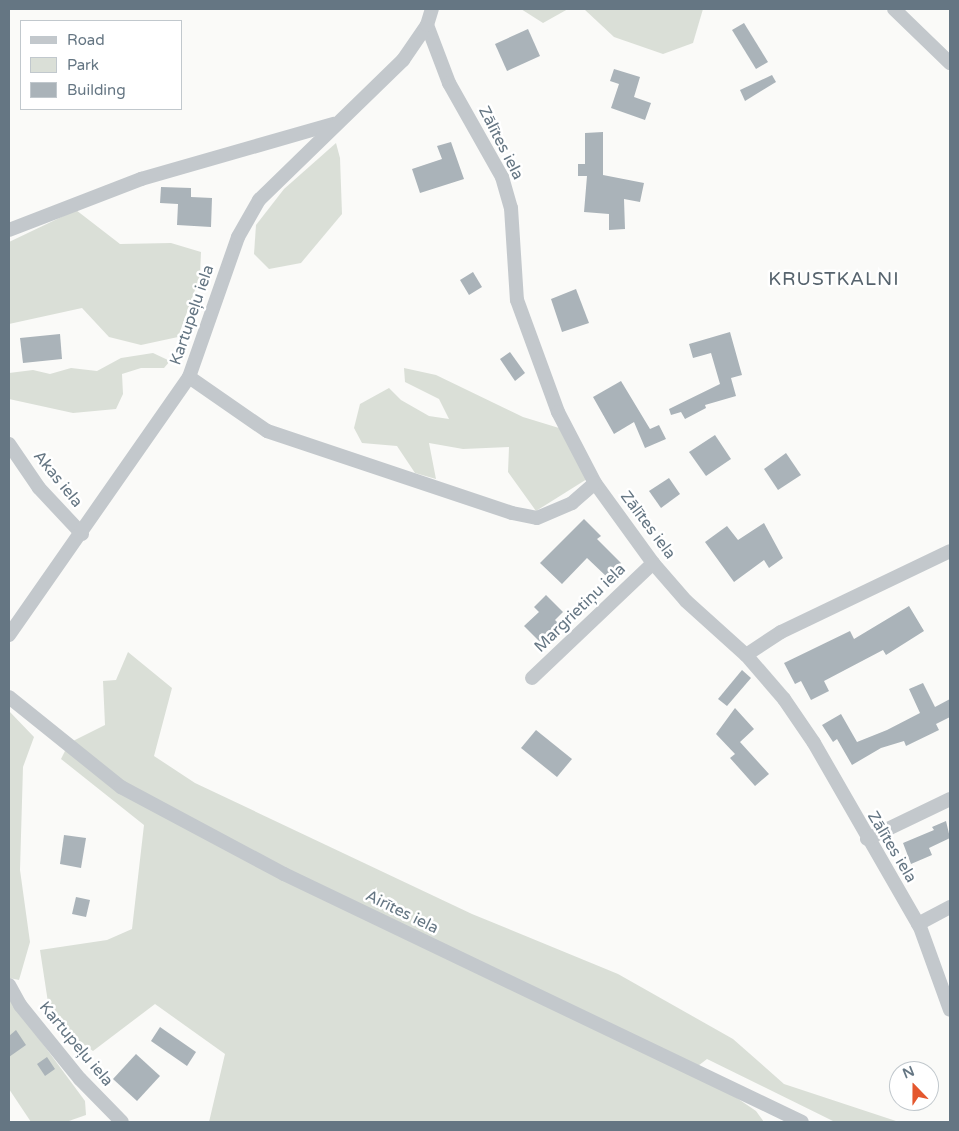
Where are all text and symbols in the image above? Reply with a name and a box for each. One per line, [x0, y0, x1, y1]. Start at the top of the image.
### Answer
legend [20, 20, 182, 110]
text: Road [67, 31, 105, 49]
text: Park [67, 56, 99, 74]
text: Building [67, 81, 126, 99]
street label: Zālītes iela [474, 103, 528, 183]
street label: Kartupeļu iela [166, 262, 218, 368]
district label: KRUSTKALNI [767, 269, 901, 291]
street label: Akas iela [29, 447, 87, 511]
street label: Zālītes iela [616, 487, 680, 563]
street label: Margrietiņu iela [530, 560, 630, 656]
street label: Zālītes iela [863, 808, 921, 886]
street label: Airītes iela [362, 886, 442, 938]
street label: Kartupeļu iela [35, 998, 117, 1090]
north arrow [889, 1061, 939, 1111]
text: N [900, 1063, 917, 1083]

